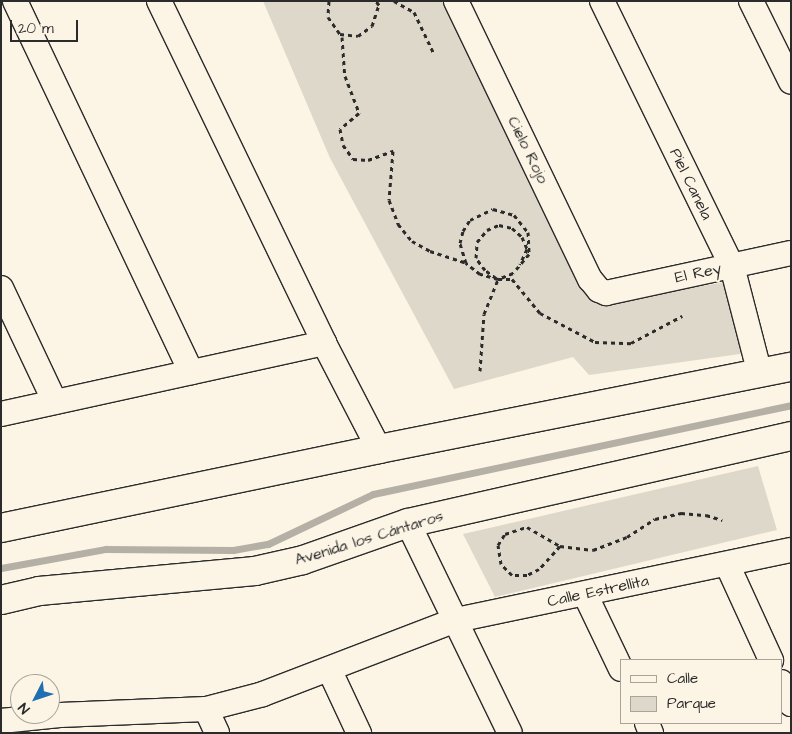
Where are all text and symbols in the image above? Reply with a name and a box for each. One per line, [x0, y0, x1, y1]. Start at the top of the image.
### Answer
scale bar [12, 10, 80, 42]
text: 20 m [18, 18, 54, 39]
street label: Cielo Rojo [503, 113, 553, 187]
street label: Piel Canela [665, 145, 717, 223]
street label: El Rey [673, 259, 723, 287]
street label: Avenida los Cántaros [292, 506, 446, 570]
street label: Calle Estrellita [546, 571, 650, 611]
legend [620, 659, 782, 724]
text: Calle [667, 668, 698, 689]
north arrow [10, 674, 60, 724]
text: Parque [667, 693, 716, 714]
text: N [14, 698, 35, 718]

